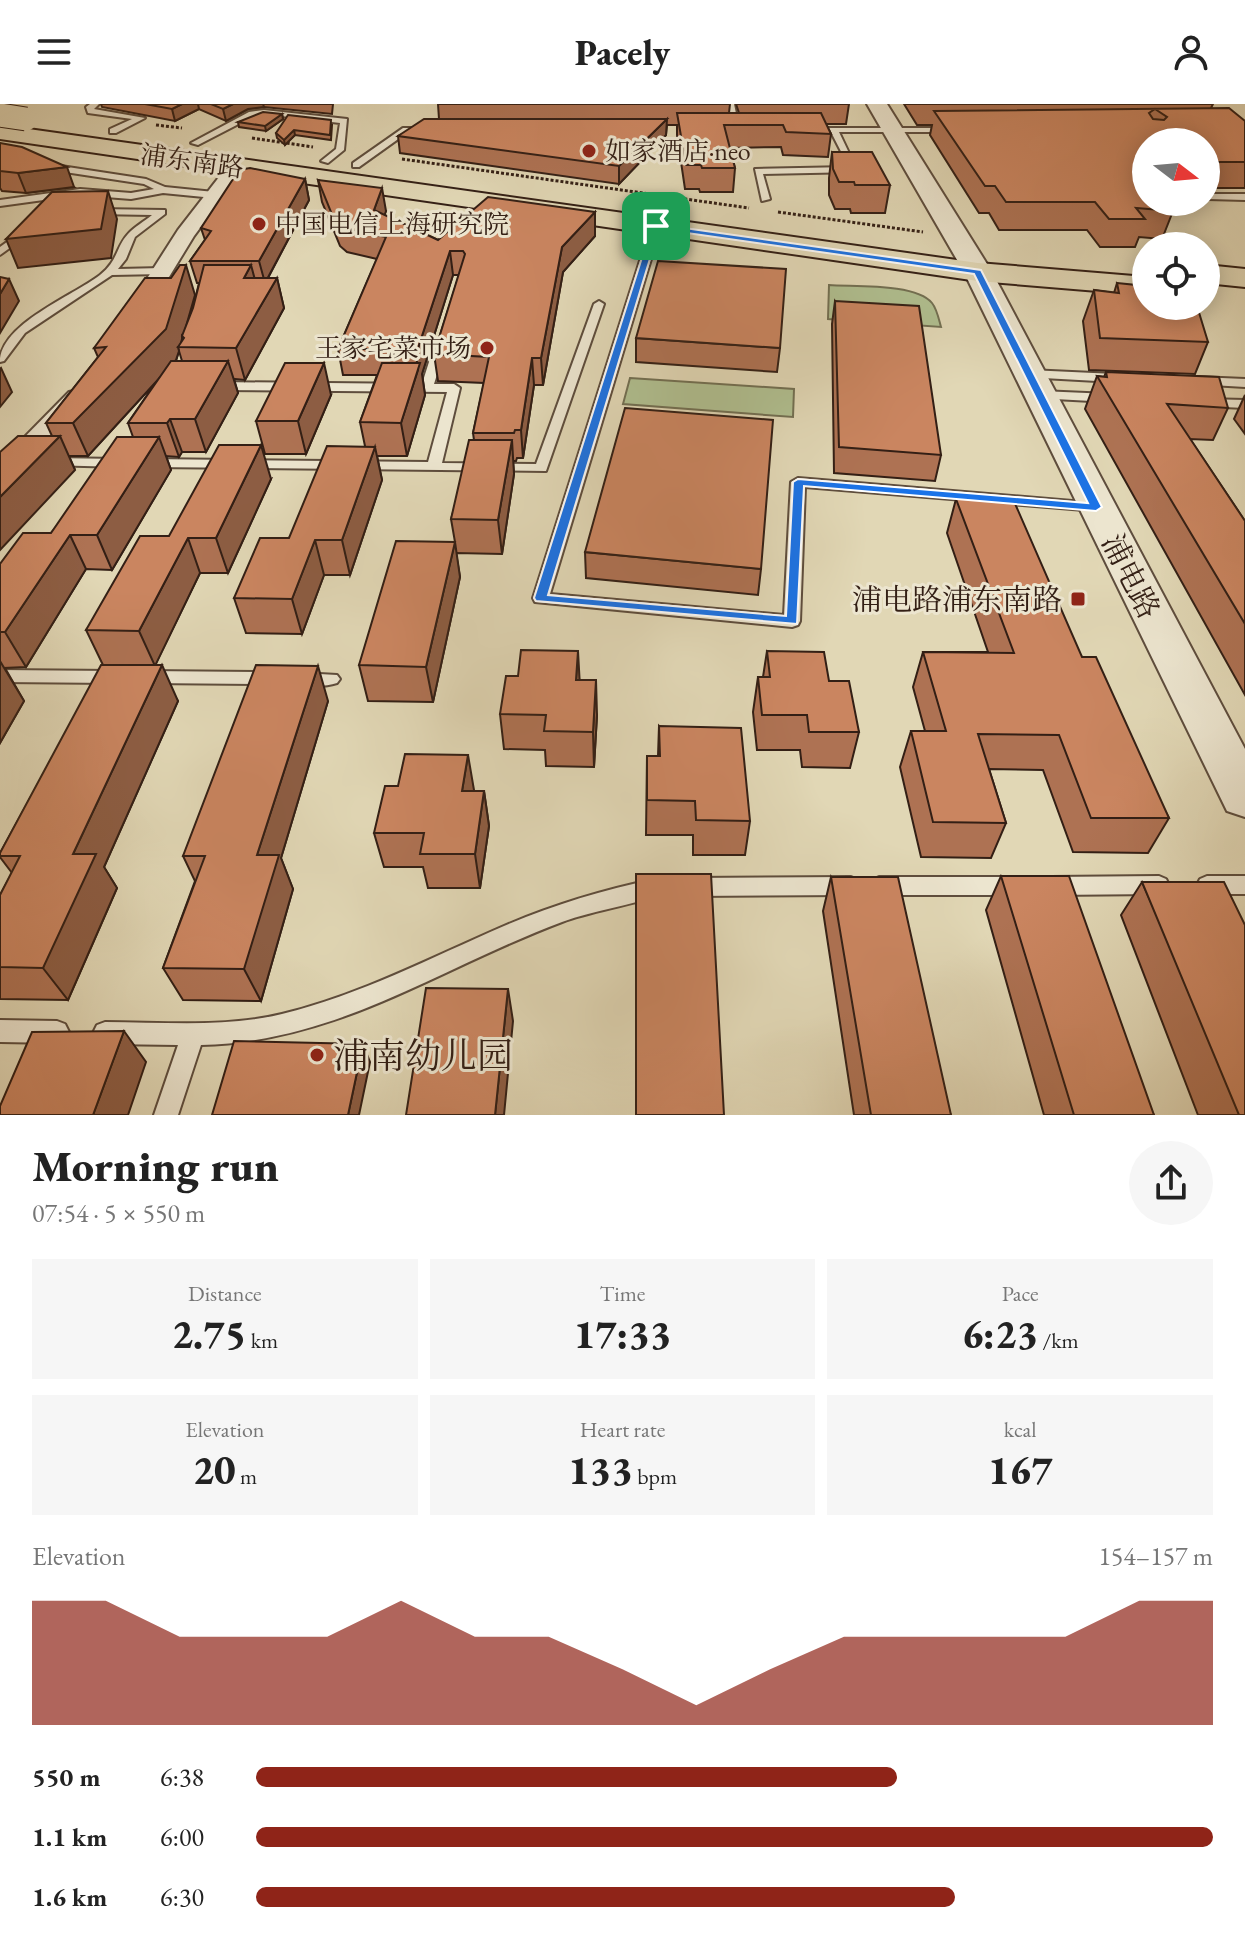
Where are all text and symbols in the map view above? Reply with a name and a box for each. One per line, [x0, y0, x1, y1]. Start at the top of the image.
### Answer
text: Pacely [575, 29, 670, 76]
icon: menu [32, 30, 76, 74]
icon: person [1169, 30, 1213, 74]
north arrow [1132, 128, 1220, 216]
map controls [1132, 128, 1220, 320]
place label: 如家酒店·neo [605, 134, 751, 168]
street label: 浦东南路 [138, 137, 246, 185]
marker: 如家酒店·neo [580, 142, 598, 160]
pin [622, 192, 690, 260]
icon: arrive [634, 204, 678, 248]
place label: 中国电信上海研究院 [275, 207, 509, 241]
marker: 中国电信上海研究院 [250, 215, 268, 233]
button: locate [1132, 232, 1220, 320]
place label: 王家宅菜市场 [315, 331, 471, 365]
marker: 王家宅菜市场 [478, 339, 496, 357]
street label: 浦电路 [1093, 527, 1169, 625]
place label: 浦电路浦东南路 [852, 580, 1062, 619]
marker: 浦电路浦东南路 [1069, 590, 1087, 608]
place label: 浦南幼儿园 [333, 1032, 513, 1079]
marker: 浦南幼儿园 [308, 1046, 326, 1064]
text: Morning run [32, 1137, 279, 1194]
button: share [1129, 1141, 1213, 1225]
text: 07:54 · 5 × 550 m [32, 1196, 205, 1230]
text: Distance [188, 1279, 262, 1308]
text: Time [600, 1279, 645, 1308]
text: Pace [1002, 1279, 1039, 1308]
text: 2.75 [171, 1308, 246, 1360]
text: 17:33 [574, 1308, 671, 1360]
text: 6:23 [962, 1308, 1038, 1360]
text: km [246, 1326, 278, 1355]
text: /km [1038, 1326, 1079, 1355]
text: Elevation [185, 1415, 264, 1444]
text: Heart rate [580, 1415, 665, 1444]
text: kcal [1004, 1415, 1037, 1444]
text: 20 [192, 1444, 236, 1496]
text: 133 [568, 1444, 633, 1496]
text: 167 [988, 1444, 1053, 1496]
text: m [236, 1462, 257, 1491]
text: bpm [633, 1462, 677, 1491]
text: Elevation [32, 1539, 126, 1573]
text: 154–157 m [1098, 1539, 1213, 1573]
text: 550 m [32, 1760, 100, 1794]
text: 6:38 [160, 1760, 204, 1794]
text: 1.1 km [32, 1820, 107, 1854]
text: 6:00 [160, 1820, 204, 1854]
text: 1.6 km [32, 1880, 107, 1914]
text: 6:30 [160, 1880, 204, 1914]

